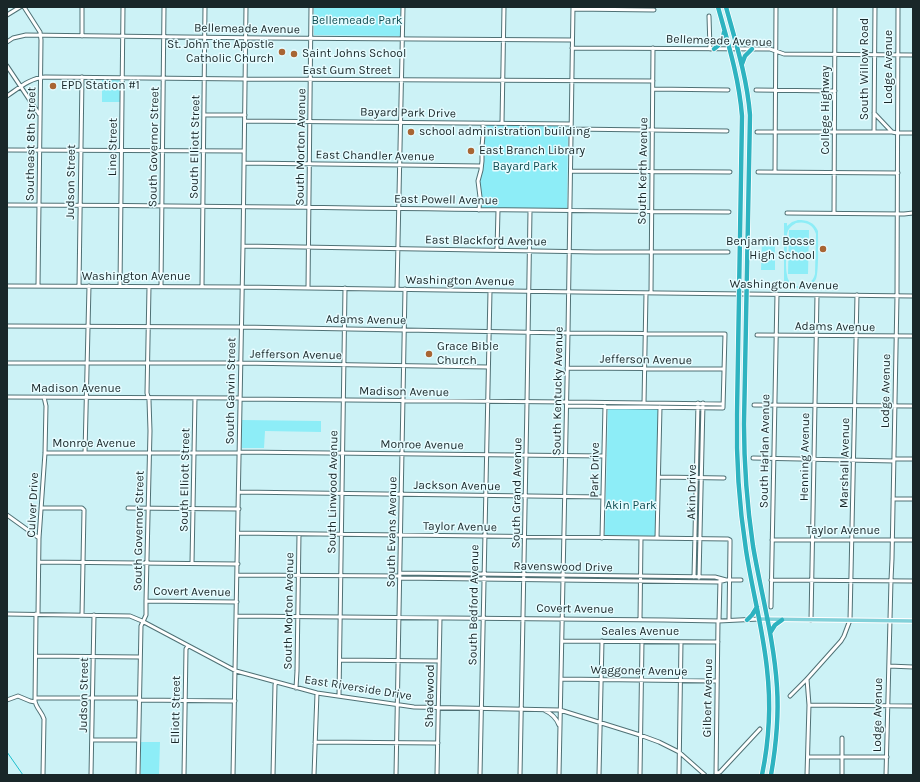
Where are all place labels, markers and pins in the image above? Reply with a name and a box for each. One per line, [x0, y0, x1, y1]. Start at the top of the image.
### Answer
place label: St. John the Apostle Catholic Church [167, 38, 274, 66]
marker: St. John the Apostle Catholic Church [277, 47, 287, 57]
place label: Saint Johns School [302, 47, 406, 61]
marker: Saint Johns School [289, 49, 299, 59]
place label: EPD Station #1 [61, 79, 140, 93]
marker: EPD Station #1 [48, 81, 58, 91]
place label: school administration building [419, 125, 590, 139]
marker: school administration building [406, 127, 416, 137]
place label: East Branch Library [479, 144, 585, 158]
marker: East Branch Library [466, 146, 476, 156]
place label: Benjamin Bosse High School [726, 235, 815, 263]
marker: Benjamin Bosse High School [818, 244, 828, 254]
place label: Grace Bible Church [437, 340, 499, 368]
marker: Grace Bible Church [424, 349, 434, 359]

